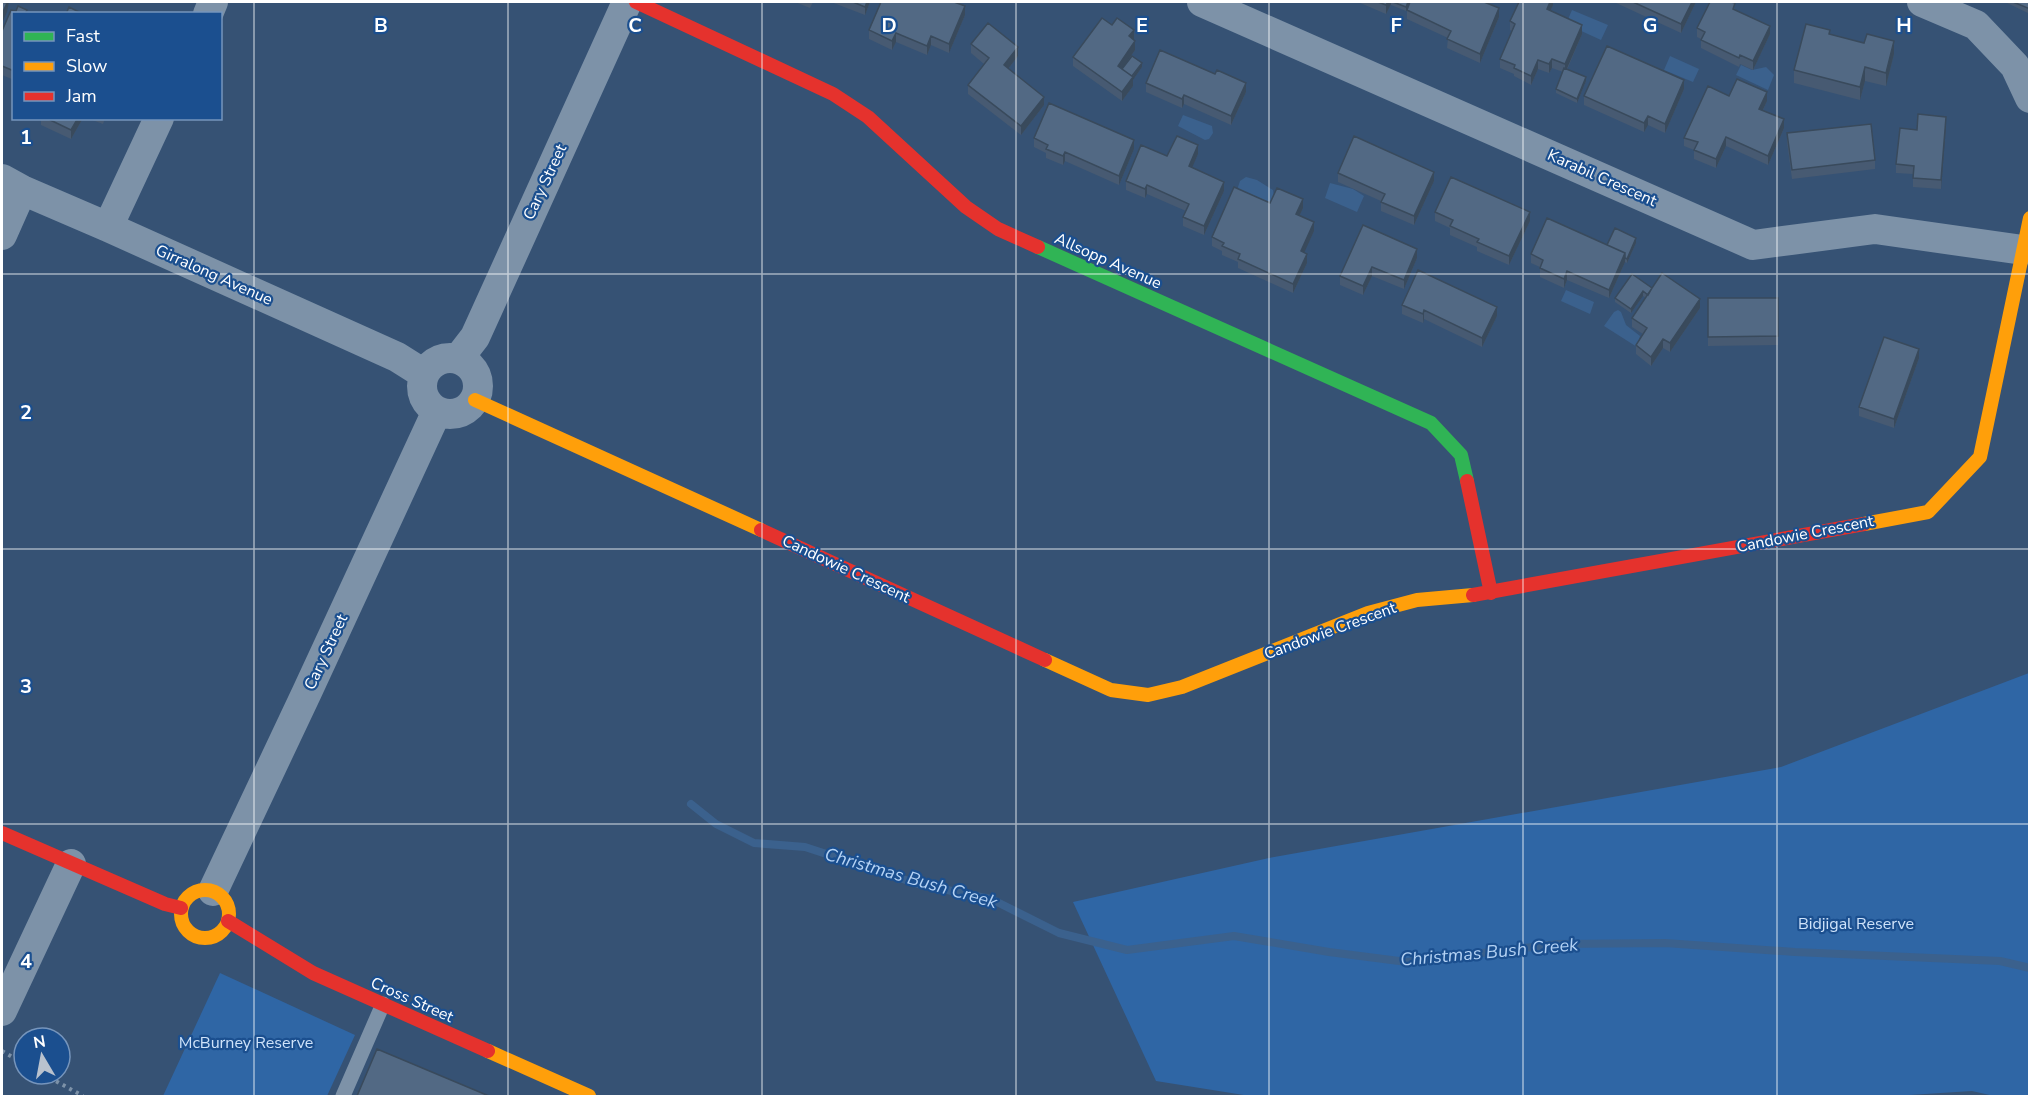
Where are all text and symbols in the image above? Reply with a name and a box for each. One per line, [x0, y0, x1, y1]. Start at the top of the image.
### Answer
legend [12, 12, 222, 120]
text: B [374, 12, 388, 39]
text: C [628, 12, 642, 39]
text: D [881, 12, 897, 39]
text: E [1136, 12, 1148, 39]
text: F [1390, 12, 1402, 39]
text: G [1643, 12, 1657, 39]
text: H [1896, 12, 1912, 39]
text: Fast [66, 24, 101, 48]
text: Slow [66, 54, 107, 78]
text: Jam [65, 84, 97, 108]
text: 1 [20, 124, 32, 151]
street label: Cary Street [518, 140, 572, 223]
street label: Karabil Crescent [1544, 144, 1661, 212]
street label: Allsopp Avenue [1051, 228, 1165, 294]
street label: Girralong Avenue [152, 239, 276, 311]
text: 2 [20, 399, 32, 426]
street label: Candowie Crescent [1735, 510, 1876, 558]
street label: Candowie Crescent [778, 530, 914, 609]
street label: Candowie Crescent [1261, 597, 1399, 665]
street label: Cary Street [299, 610, 353, 693]
text: 3 [20, 673, 32, 700]
water label: Christmas Bush Creek [822, 842, 1001, 914]
park label: Bidjigal Reserve [1798, 913, 1914, 935]
water label: Christmas Bush Creek [1399, 932, 1580, 972]
text: 4 [20, 948, 32, 975]
street label: Cross Street [367, 972, 457, 1028]
north arrow [12, 1026, 72, 1086]
text: N [32, 1030, 47, 1054]
park label: McBurney Reserve [179, 1032, 313, 1054]

